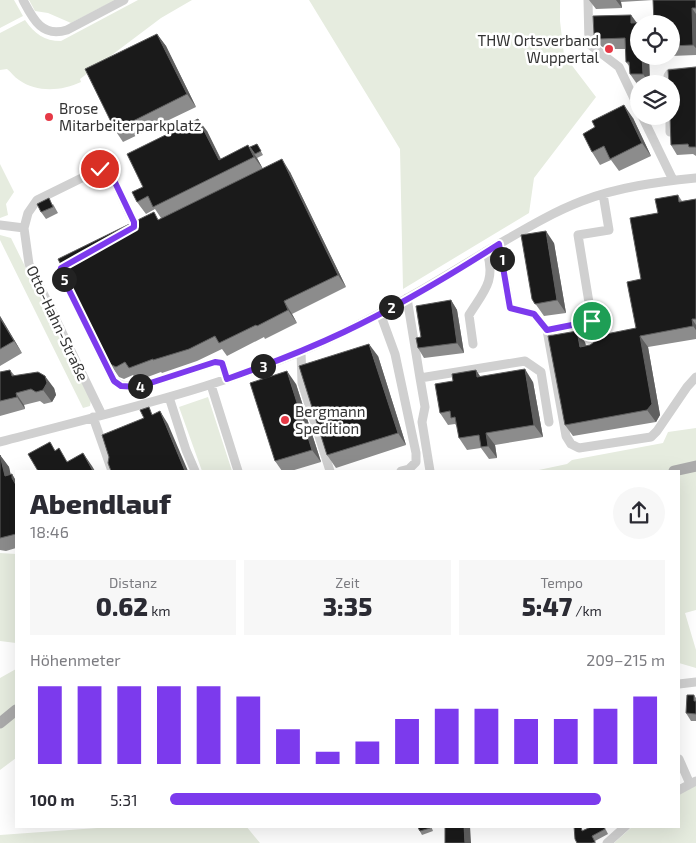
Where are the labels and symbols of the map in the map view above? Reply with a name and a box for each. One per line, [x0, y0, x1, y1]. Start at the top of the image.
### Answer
place label: THW Ortsverband Wuppertal [478, 31, 600, 66]
marker: THW Ortsverband Wuppertal [603, 43, 615, 55]
place label: Brose Mitarbeiterparkplatz [59, 99, 201, 134]
marker: Brose Mitarbeiterparkplatz [43, 111, 55, 123]
pin [79, 148, 121, 190]
pin: 1 [490, 246, 514, 272]
street label: Otto-Hahn-Straße [23, 262, 93, 384]
pin: 5 [52, 266, 76, 292]
pin: 2 [378, 294, 404, 320]
pin [571, 300, 613, 342]
pin: 3 [250, 354, 276, 378]
pin: 4 [128, 374, 152, 398]
place label: Bergmann Spedition [295, 402, 366, 437]
marker: Bergmann Spedition [279, 414, 291, 426]

